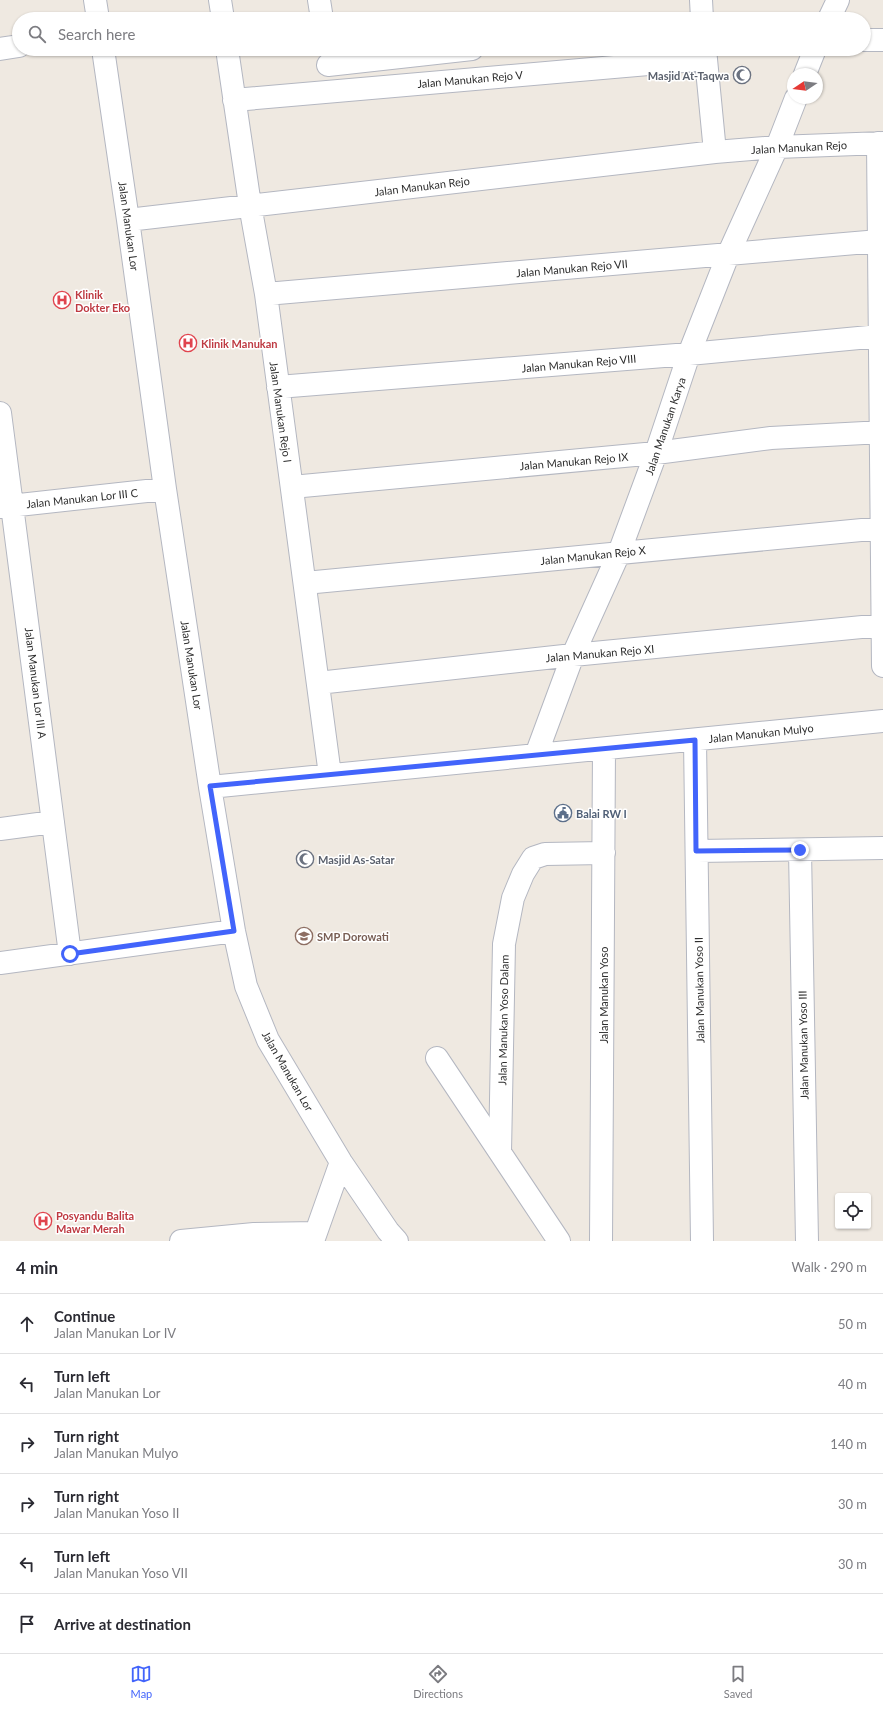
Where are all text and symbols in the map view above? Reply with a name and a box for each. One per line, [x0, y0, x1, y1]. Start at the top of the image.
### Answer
search box [12, 12, 871, 56]
icon: search [26, 23, 48, 45]
text: Search here [58, 25, 135, 43]
mosque icon: Masjid At-Taqwa [732, 65, 752, 85]
street label: Jalan Manukan Rejo V [417, 68, 524, 90]
north arrow [787, 68, 823, 104]
place label: Masjid At-Taqwa [648, 69, 729, 82]
street label: Jalan Manukan Rejo [751, 138, 847, 156]
street label: Jalan Manukan Rejo [374, 174, 470, 198]
street label: Jalan Manukan Lor [116, 180, 142, 272]
street label: Jalan Manukan Rejo VII [516, 257, 628, 279]
place label: Klinik Dokter Eko [75, 288, 130, 314]
hospital icon: Klinik Dokter Eko [52, 290, 72, 310]
hospital icon: Klinik Manukan [178, 333, 198, 353]
place label: Klinik Manukan [201, 337, 278, 350]
street label: Jalan Manukan Rejo VIII [521, 352, 637, 374]
street label: Jalan Manukan Rejo I [267, 361, 295, 463]
street label: Jalan Manukan Karya [642, 375, 688, 477]
street label: Jalan Manukan Rejo IX [519, 450, 630, 472]
street label: Jalan Manukan Lor III C [26, 486, 139, 510]
street label: Jalan Manukan Rejo X [540, 543, 647, 567]
street label: Jalan Manukan Lor [179, 619, 205, 711]
street label: Jalan Manukan Lor III A [23, 627, 49, 740]
street label: Jalan Manukan Rejo XI [545, 642, 655, 664]
street label: Jalan Manukan Mulyo [708, 721, 814, 745]
public building icon: Balai RW I [553, 803, 573, 823]
place label: Balai RW I [576, 807, 627, 820]
route end [791, 841, 809, 859]
mosque icon: Masjid As-Satar [295, 849, 315, 869]
place label: Masjid As-Satar [318, 853, 396, 866]
school or university icon: SMP Dorowati [294, 926, 314, 946]
place label: SMP Dorowati [317, 930, 389, 943]
street label: Jalan Manukan Yoso II [692, 937, 706, 1043]
route start [61, 945, 79, 963]
street label: Jalan Manukan Yoso [597, 946, 610, 1044]
street label: Jalan Manukan Yoso Dalam [495, 954, 511, 1086]
street label: Jalan Manukan Yoso III [796, 990, 810, 1100]
street label: Jalan Manukan Lor [260, 1029, 316, 1113]
map controls [835, 1193, 871, 1229]
button: locate [835, 1193, 871, 1229]
place label: Posyandu Balita Mawar Merah [56, 1209, 134, 1235]
hospital icon: Posyandu Balita Mawar Merah [33, 1211, 53, 1231]
text: 4 min [16, 1257, 58, 1278]
text: Walk · 290 m [791, 1259, 867, 1275]
text: Continue [54, 1307, 115, 1325]
icon: ahead [16, 1313, 38, 1335]
text: 50 m [838, 1316, 867, 1332]
text: Jalan Manukan Lor IV [54, 1325, 176, 1341]
text: Turn left [54, 1367, 110, 1385]
icon: left [16, 1373, 38, 1395]
text: 40 m [838, 1376, 867, 1392]
text: Jalan Manukan Lor [54, 1385, 161, 1401]
text: Turn right [54, 1427, 119, 1445]
icon: right [16, 1433, 38, 1455]
text: 140 m [830, 1436, 867, 1452]
text: Jalan Manukan Mulyo [54, 1445, 178, 1461]
text: Turn right [54, 1487, 119, 1505]
icon: right [16, 1493, 38, 1515]
text: 30 m [838, 1496, 867, 1512]
text: Jalan Manukan Yoso II [54, 1505, 179, 1521]
text: Turn left [54, 1547, 110, 1565]
icon: left [16, 1553, 38, 1575]
text: 30 m [838, 1556, 867, 1572]
text: Jalan Manukan Yoso VII [54, 1565, 188, 1581]
icon: arrive [16, 1613, 38, 1635]
text: Arrive at destination [54, 1615, 191, 1633]
tab: Map [130, 1663, 152, 1700]
tab: Directions [413, 1663, 463, 1700]
tab: Saved [724, 1663, 753, 1700]

